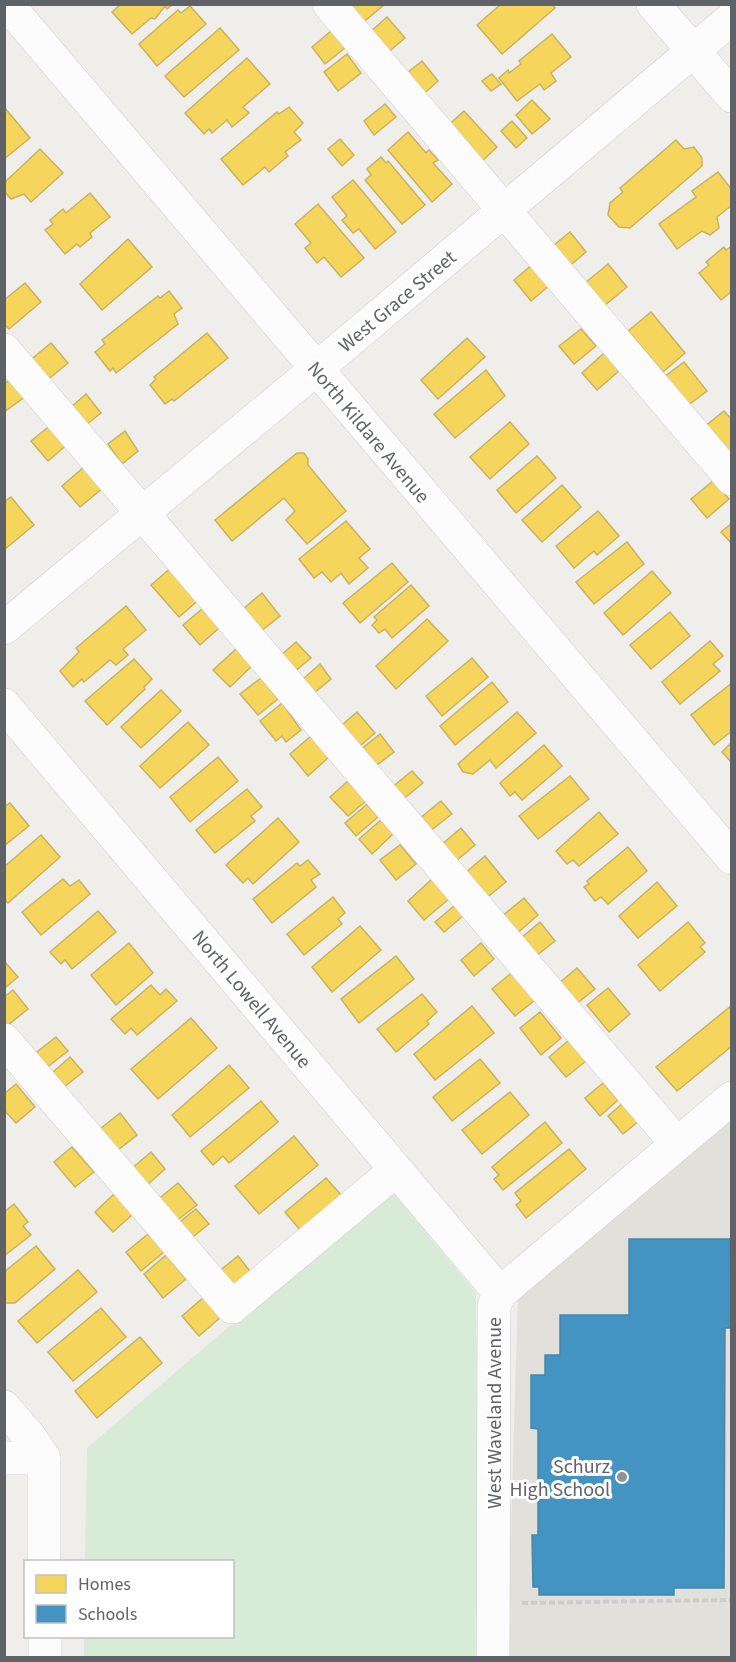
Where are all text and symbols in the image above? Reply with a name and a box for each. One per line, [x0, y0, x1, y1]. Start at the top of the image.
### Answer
street label: West Grace Street [333, 244, 463, 359]
street label: North Kildare Avenue [300, 356, 436, 510]
street label: North Lowell Avenue [185, 925, 318, 1075]
street label: West Waveland Avenue [481, 1317, 509, 1509]
place label: Schurz High School [510, 1453, 610, 1504]
marker: Schurz High School [615, 1470, 629, 1484]
legend [24, 1560, 234, 1638]
text: Homes [78, 1572, 131, 1597]
text: Schools [78, 1602, 137, 1627]

